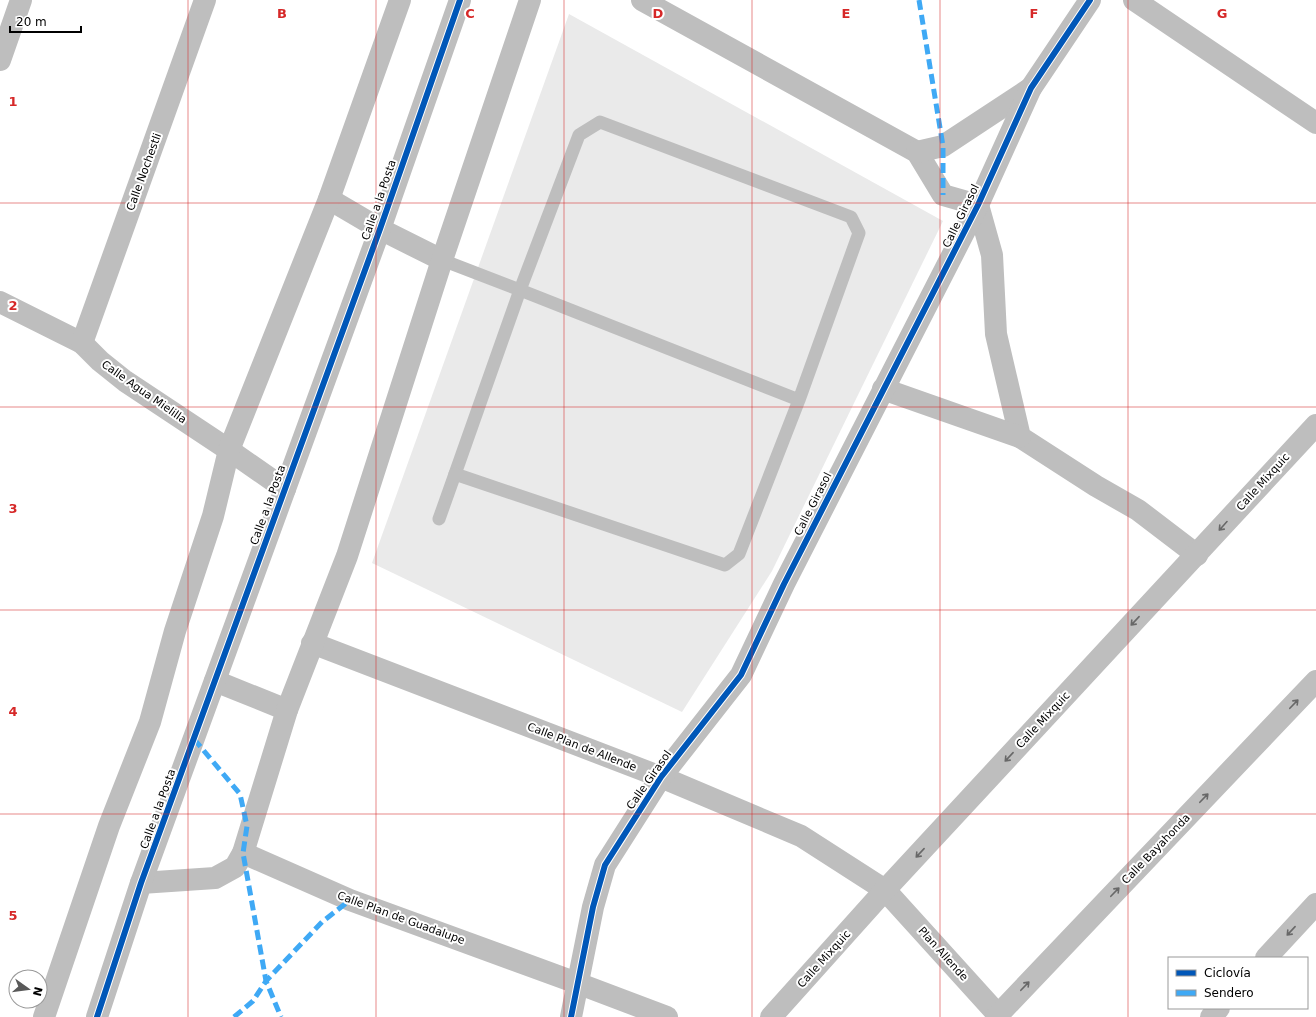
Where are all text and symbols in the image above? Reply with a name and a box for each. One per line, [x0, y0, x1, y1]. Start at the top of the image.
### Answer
text: B [277, 6, 287, 21]
text: C [465, 6, 475, 21]
text: D [653, 6, 664, 21]
text: E [842, 6, 850, 21]
text: F [1030, 6, 1038, 21]
text: G [1217, 6, 1227, 21]
scale bar [10, 8, 81, 34]
text: 20 m [16, 15, 47, 29]
text: 1 [8, 94, 18, 109]
street label: Calle Nochestli [124, 131, 164, 213]
street label: Calle a la Posta [359, 158, 399, 242]
street label: Calle Girasol [940, 182, 982, 250]
text: 2 [8, 298, 18, 313]
street label: Calle Agua Mielilla [99, 358, 189, 426]
street label: Calle Mixquic [1234, 451, 1292, 513]
street label: Calle a la Posta [248, 463, 288, 547]
street label: Calle Girasol [792, 470, 834, 538]
text: 3 [8, 501, 18, 516]
one-way arrow [1219, 520, 1228, 531]
one-way arrow [1130, 616, 1140, 626]
street label: Calle Mixquic [1013, 689, 1073, 751]
one-way arrow [1289, 699, 1299, 709]
text: 4 [8, 704, 18, 719]
street label: Calle Plan de Allende [525, 720, 639, 774]
street label: Calle Girasol [624, 748, 674, 812]
one-way arrow [1004, 752, 1013, 762]
street label: Calle a la Posta [138, 767, 178, 851]
one-way arrow [1200, 793, 1209, 803]
street label: Calle Bayahonda [1119, 811, 1193, 887]
one-way arrow [916, 847, 925, 857]
one-way arrow [1110, 887, 1120, 897]
street label: Calle Plan de Guadalupe [335, 889, 467, 947]
text: 5 [8, 908, 18, 923]
street label: Plan Allende [915, 924, 971, 984]
one-way arrow [1286, 926, 1296, 936]
street label: Calle Mixquic [795, 928, 853, 990]
legend [1168, 957, 1308, 1009]
text: Ciclovía [1204, 966, 1251, 980]
north arrow [8, 969, 48, 1009]
one-way arrow [1020, 981, 1030, 991]
text: N [30, 985, 45, 997]
text: Sendero [1204, 986, 1254, 1000]

